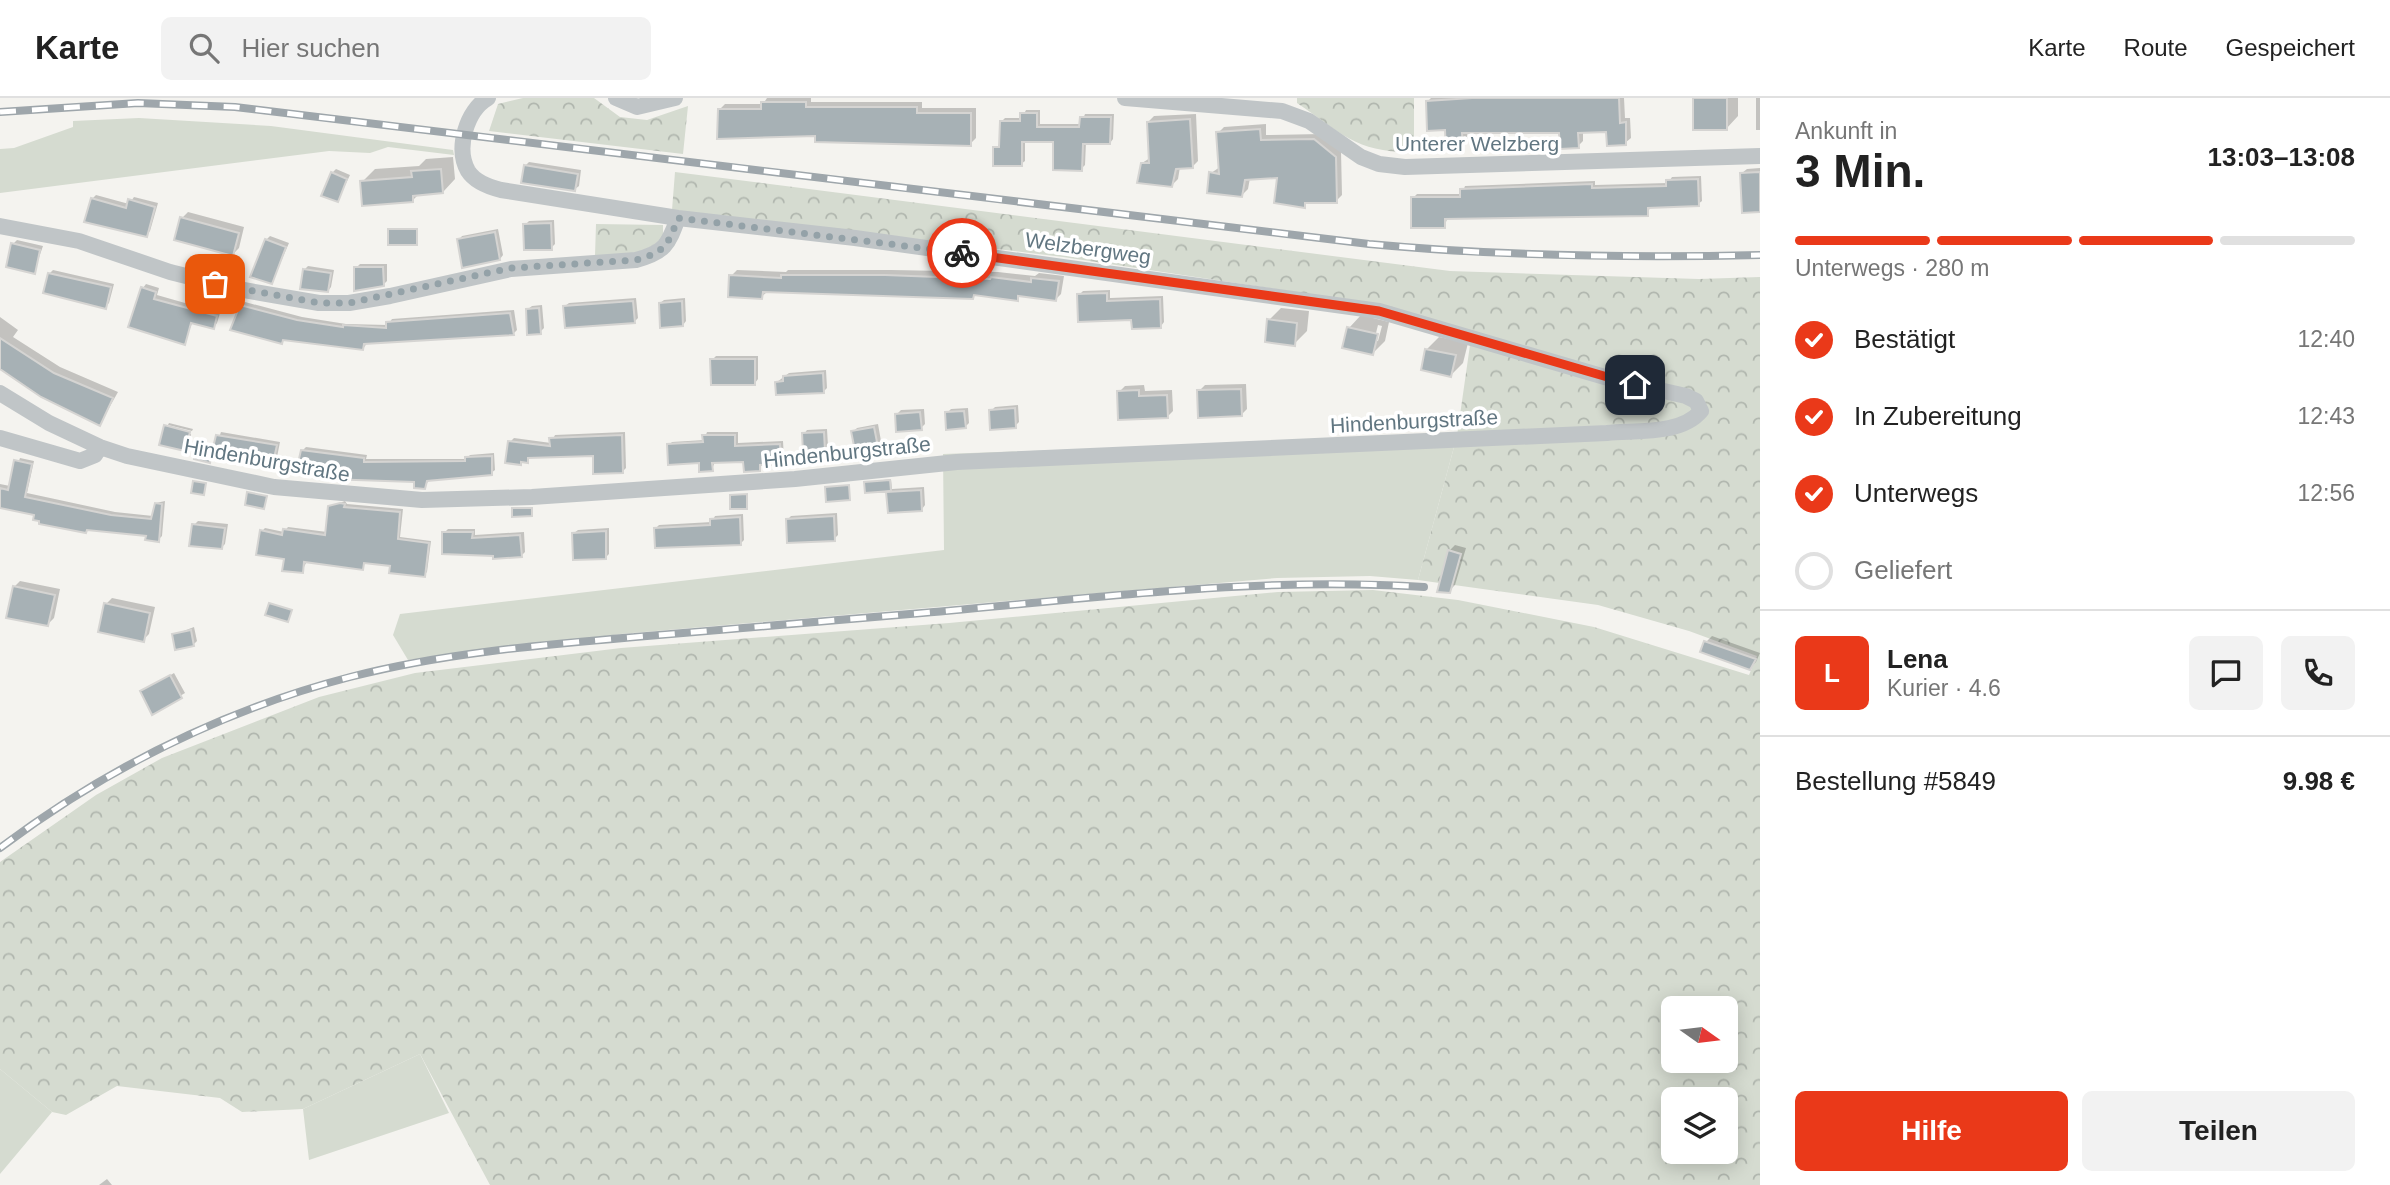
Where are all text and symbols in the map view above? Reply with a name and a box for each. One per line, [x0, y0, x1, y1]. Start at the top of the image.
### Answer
search box [161, 17, 651, 80]
text: Karte [35, 29, 119, 66]
icon: search [185, 29, 223, 67]
text: Hier suchen [241, 33, 380, 63]
text: Karte [2028, 34, 2086, 61]
text: Route [2124, 34, 2188, 61]
text: Gespeichert [2226, 34, 2355, 61]
text: Ankunft in [1795, 118, 1897, 144]
street label: Unterer Welzberg [1395, 132, 1559, 155]
text: 13:03–13:08 [2208, 142, 2355, 172]
text: 3 Min. [1795, 145, 1925, 197]
courier [927, 218, 997, 288]
street label: Welzbergweg [1024, 228, 1152, 268]
icon: bike [943, 234, 981, 272]
pin [185, 254, 245, 314]
text: Unterwegs · 280 m [1795, 255, 1989, 281]
icon: bag [196, 265, 234, 303]
icon: check [1795, 321, 1833, 359]
text: Bestätigt [1854, 324, 1955, 354]
text: 12:40 [2297, 326, 2355, 352]
pin [1605, 355, 1665, 415]
icon: home [1616, 366, 1654, 404]
icon: check [1795, 398, 1833, 436]
text: In Zubereitung [1854, 401, 2022, 431]
text: 12:43 [2297, 403, 2355, 429]
street label: Hindenburgstraße [1329, 405, 1499, 437]
street label: Hindenburgstraße [762, 432, 932, 472]
street label: Hindenburgstraße [182, 434, 352, 486]
icon: check [1795, 475, 1833, 513]
text: Unterwegs [1854, 478, 1978, 508]
text: 12:56 [2297, 480, 2355, 506]
text: Geliefert [1854, 555, 1952, 585]
button: chat [2189, 636, 2263, 710]
button: phone [2281, 636, 2355, 710]
text: Lena [1887, 644, 1948, 674]
text: L [1824, 658, 1840, 688]
text: Kurier · 4.6 [1887, 675, 2001, 701]
text: Bestellung #5849 [1795, 766, 1996, 796]
text: 9.98 € [2283, 766, 2355, 796]
north arrow [1661, 996, 1738, 1073]
map controls [1661, 996, 1738, 1164]
button: layers [1661, 1087, 1738, 1164]
button: Hilfe [1795, 1091, 2068, 1171]
button: Teilen [2082, 1091, 2355, 1171]

